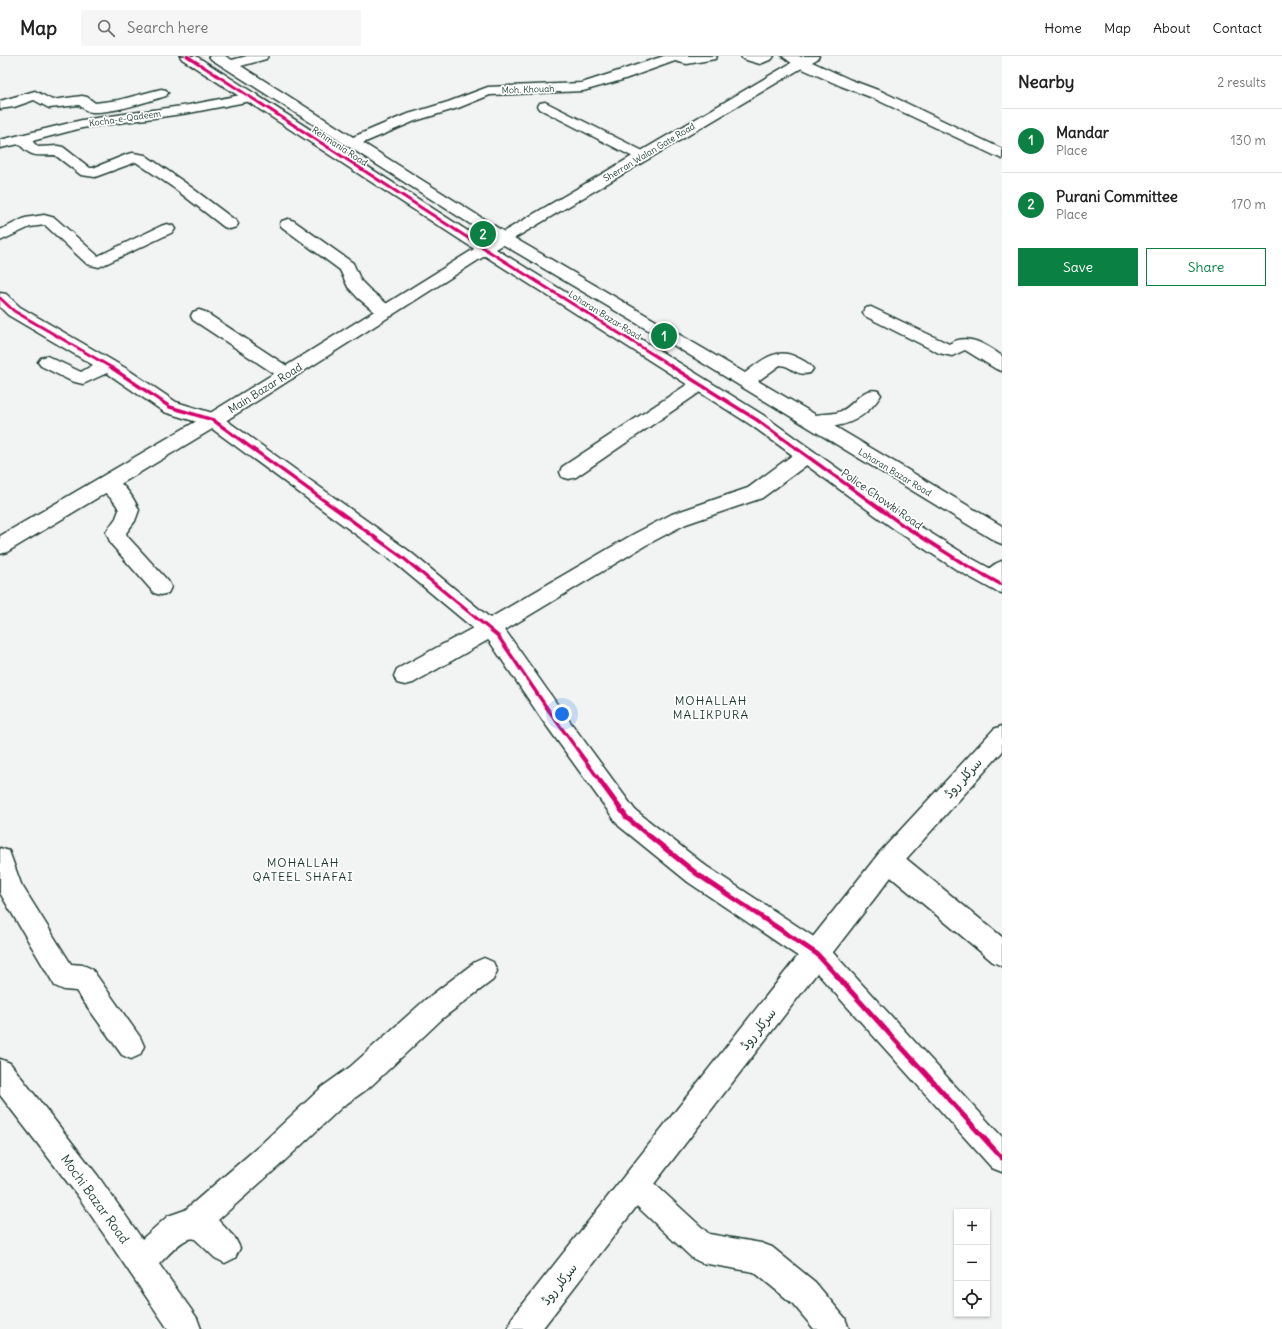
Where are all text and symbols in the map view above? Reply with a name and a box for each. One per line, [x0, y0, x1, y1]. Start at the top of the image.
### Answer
search box [81, 10, 361, 46]
text: Map [20, 16, 57, 40]
icon: search [95, 17, 117, 39]
text: Search here [127, 18, 208, 37]
text: Home [1044, 19, 1082, 37]
text: Map [1104, 19, 1131, 37]
text: About [1153, 19, 1191, 37]
text: Contact [1213, 19, 1262, 37]
text: Nearby [1018, 71, 1074, 93]
text: 2 results [1217, 74, 1266, 91]
street label: Moh. Khouah [501, 83, 555, 95]
street label: Kocha-e-Qadeem [88, 107, 162, 128]
street label: Sherran Walan Gate Road [601, 120, 697, 184]
text: Mandar [1056, 123, 1109, 142]
street label: Rehmania Road [310, 124, 370, 168]
text: 1 [1028, 132, 1034, 149]
text: 130 m [1230, 132, 1266, 149]
text: Place [1056, 142, 1087, 159]
text: Purani Committee [1056, 187, 1178, 206]
text: 2 [1027, 196, 1035, 213]
text: 170 m [1231, 196, 1266, 213]
text: Place [1056, 206, 1087, 223]
pin: 2 [470, 219, 496, 249]
button: Save [1018, 248, 1138, 286]
button: Share [1146, 248, 1266, 286]
street label: Loharan Bazar Road [567, 288, 643, 342]
pin: 1 [651, 321, 677, 351]
street label: Main Bazar Road [225, 359, 305, 416]
street label: Loharan Bazar Road [856, 446, 934, 498]
street label: Police Chowki Road [839, 466, 926, 533]
district label: MOHALLAH MALIKPURA [673, 693, 749, 722]
your location [552, 704, 572, 724]
street label: سرکلر روڈ [940, 754, 986, 802]
district label: MOHALLAH QATEEL SHAFAI [252, 855, 354, 884]
street label: سرکلر روڈ [736, 1005, 780, 1053]
street label: Mochi Bazar Road [57, 1151, 133, 1247]
map controls [954, 1209, 990, 1317]
button: + [954, 1209, 990, 1245]
button: − [954, 1245, 990, 1281]
street label: سرکلر روڈ [537, 1260, 581, 1308]
button: locate [954, 1281, 990, 1317]

